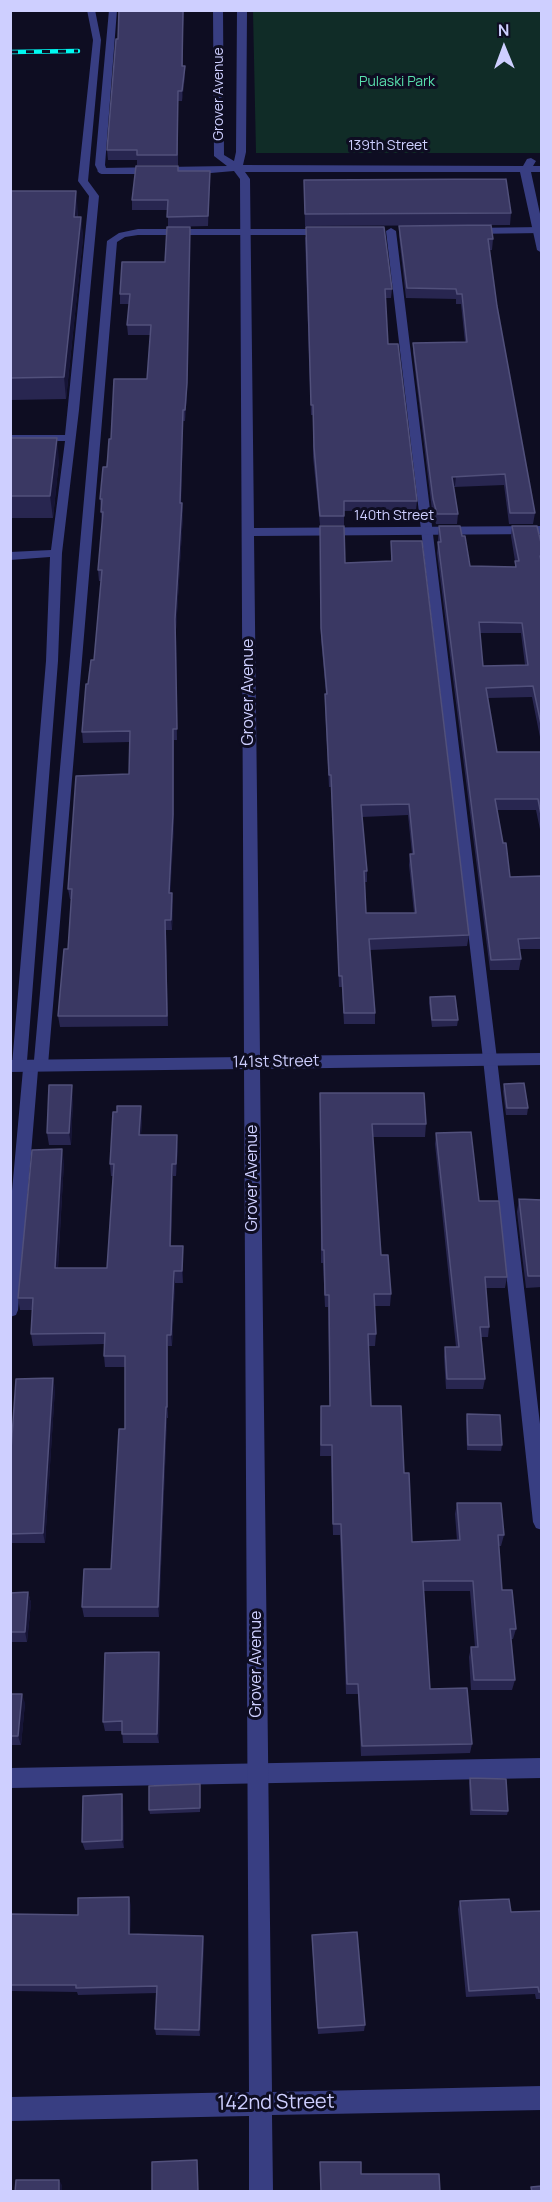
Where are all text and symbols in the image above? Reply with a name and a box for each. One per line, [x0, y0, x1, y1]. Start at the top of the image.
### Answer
north arrow [474, 18, 534, 78]
text: N [498, 19, 510, 41]
street label: Grover Avenue [211, 47, 227, 141]
park label: Pulaski Park [359, 74, 435, 90]
street label: 139th Street [348, 138, 428, 154]
street label: 140th Street [354, 508, 434, 524]
street label: Grover Avenue [239, 639, 259, 745]
street label: 141st Street [232, 1052, 320, 1072]
street label: Grover Avenue [243, 1125, 263, 1231]
street label: Grover Avenue [247, 1611, 267, 1717]
street label: 142nd Street [217, 2090, 335, 2116]

